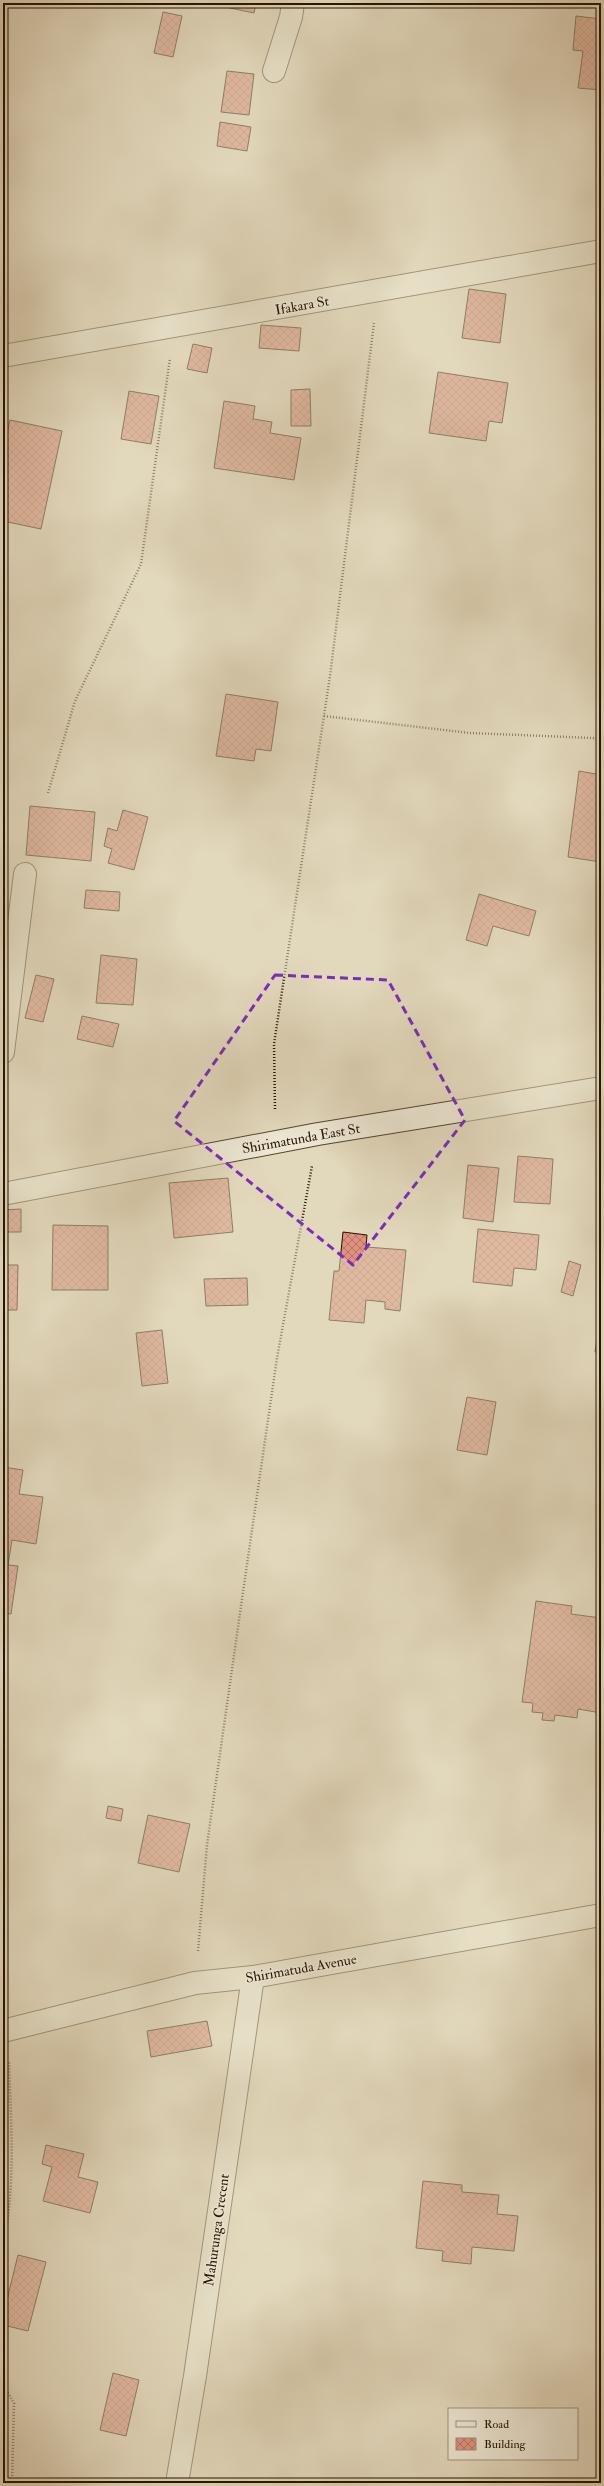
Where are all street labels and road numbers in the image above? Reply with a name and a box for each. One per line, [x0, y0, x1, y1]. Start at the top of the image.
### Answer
street label: Ifakara St [274, 292, 331, 319]
street label: Shirimatunda East St [241, 1120, 362, 1157]
street label: Shirimatuda Avenue [244, 1950, 358, 1987]
street label: Mahurunga Crecent [200, 2172, 233, 2287]

